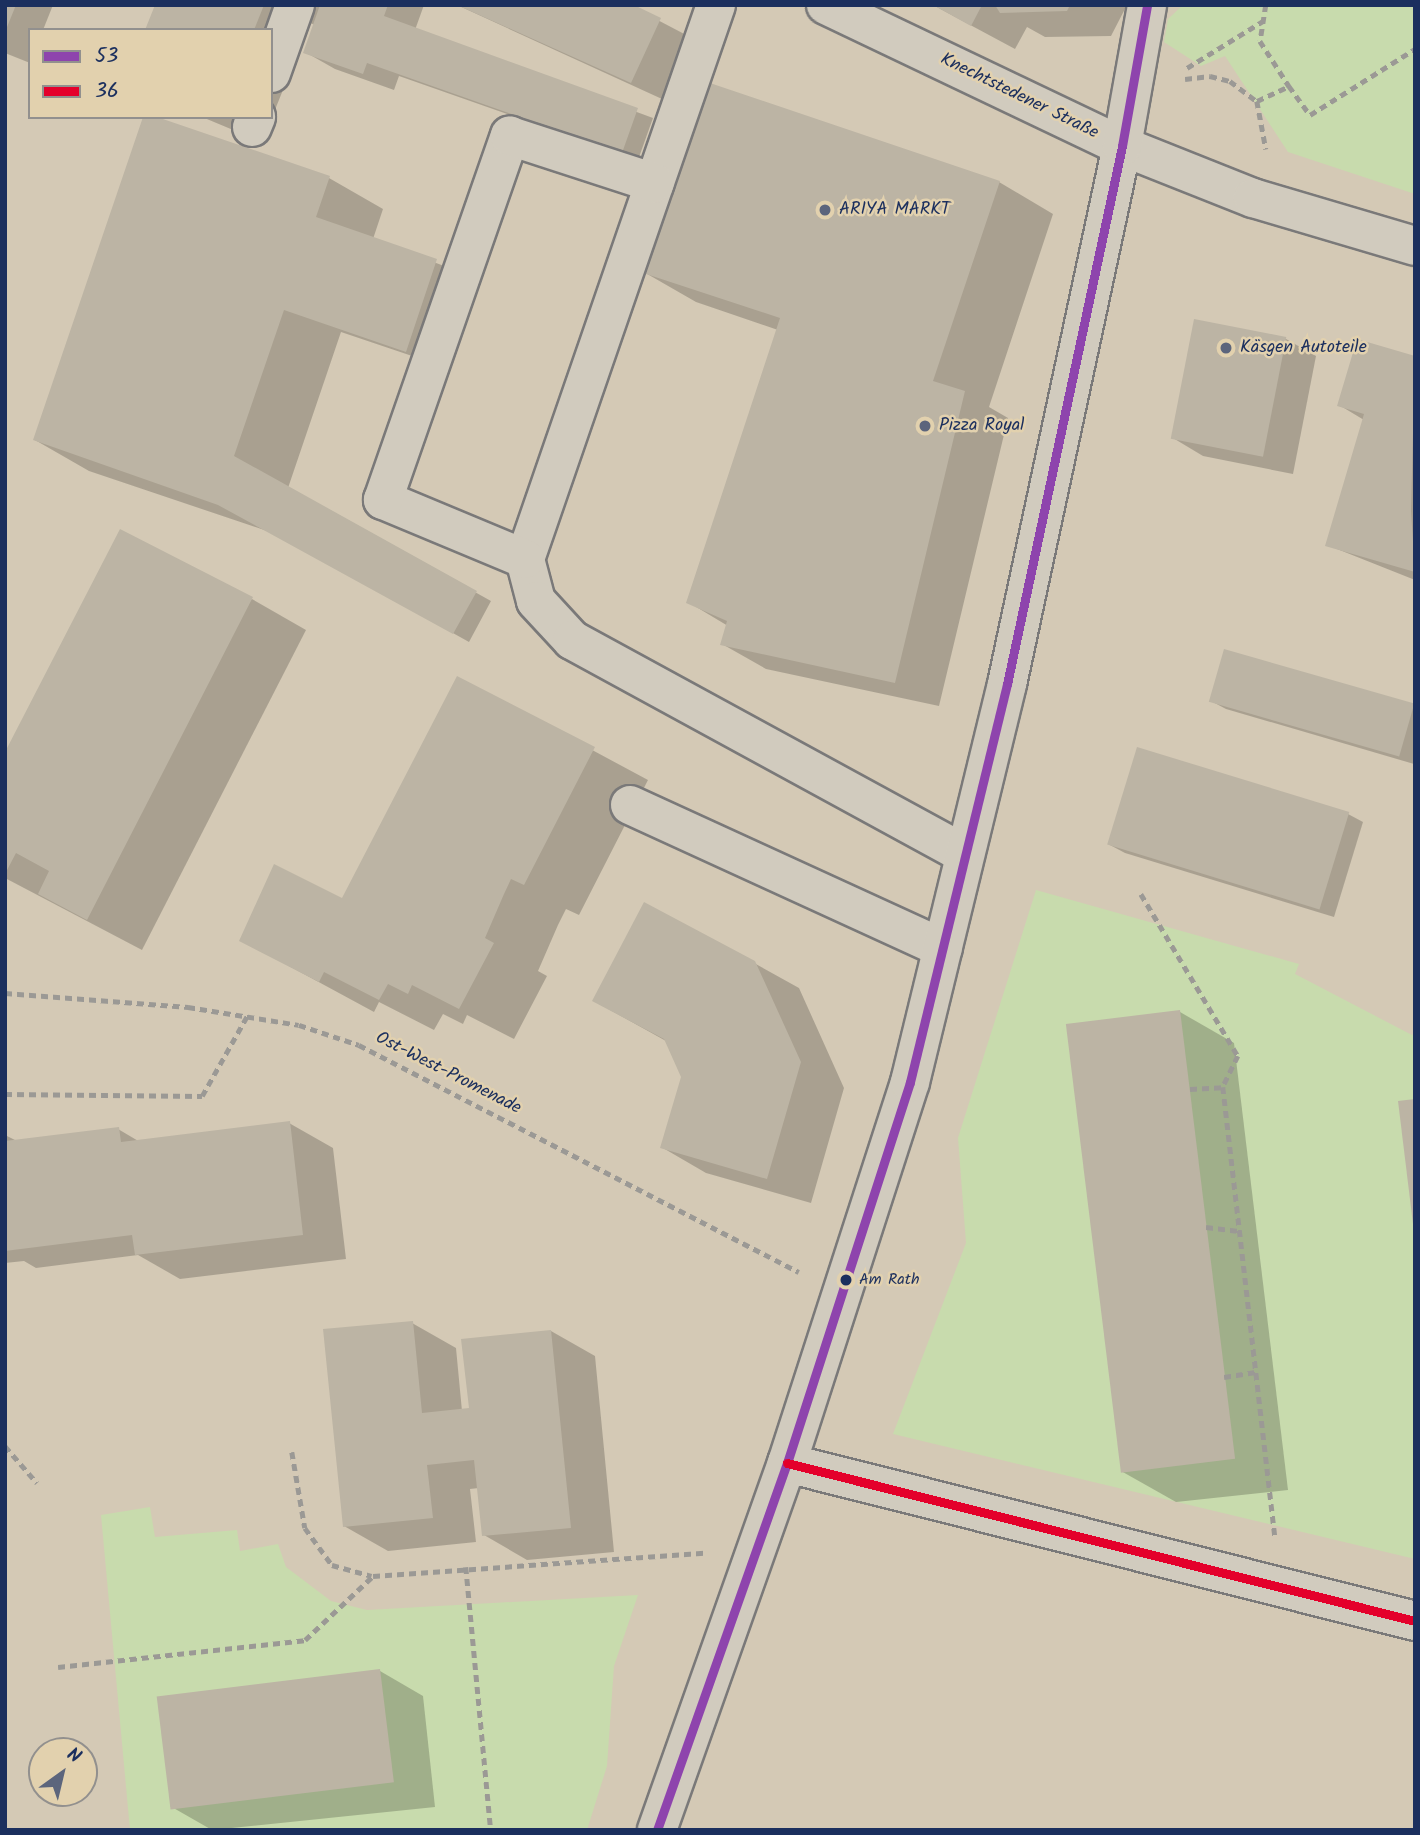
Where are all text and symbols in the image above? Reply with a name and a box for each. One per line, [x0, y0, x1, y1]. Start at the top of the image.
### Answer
legend [28, 28, 273, 119]
text: 53 [95, 40, 118, 73]
street label: Knechtstedener Straße [936, 49, 1102, 145]
text: 36 [95, 75, 119, 108]
place label: ARIYA MARKT [839, 199, 950, 221]
marker: ARIYA MARKT [817, 202, 833, 218]
place label: Käsgen Autoteile [1240, 337, 1367, 359]
marker: Käsgen Autoteile [1218, 340, 1234, 356]
place label: Pizza Royal [939, 415, 1025, 437]
marker: Pizza Royal [917, 418, 933, 434]
street label: Ost-West-Promenade [372, 1028, 524, 1120]
place label: Am Rath [859, 1270, 919, 1290]
marker: Am Rath [839, 1273, 853, 1287]
north arrow [28, 1737, 98, 1807]
text: N [60, 1740, 87, 1772]

